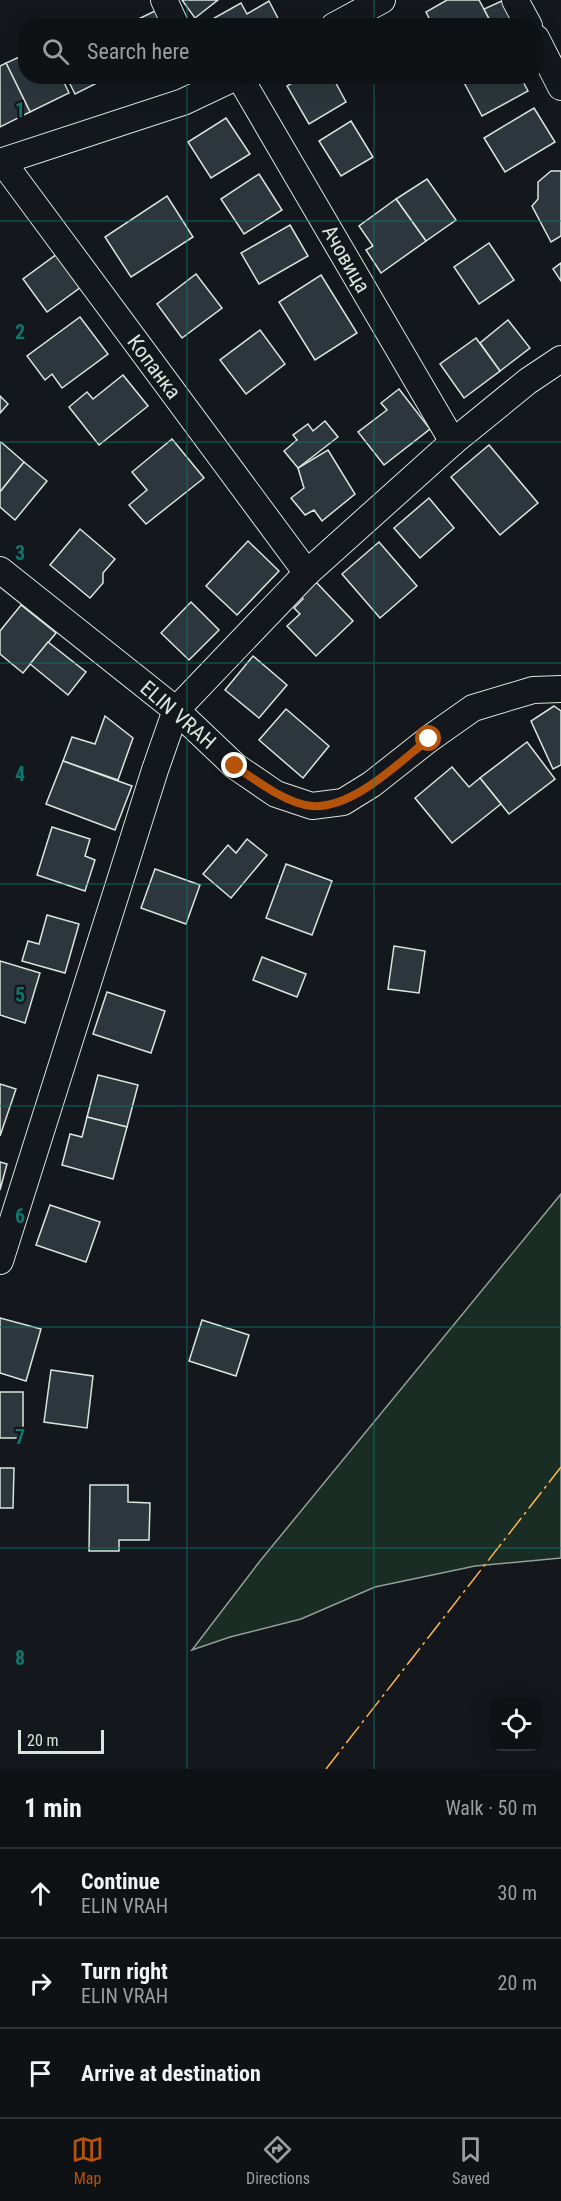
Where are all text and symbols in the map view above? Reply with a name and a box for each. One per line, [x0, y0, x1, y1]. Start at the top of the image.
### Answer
search box [18, 18, 543, 84]
icon: search [39, 35, 72, 68]
text: Search here [87, 39, 189, 64]
text: 1 [15, 98, 25, 122]
street label: Ачовица [317, 221, 375, 297]
text: 2 [15, 320, 25, 344]
street label: Копанка [122, 330, 186, 404]
text: 3 [15, 541, 25, 565]
street label: ELIN VRAH [136, 676, 220, 754]
route start [415, 725, 441, 751]
route end [221, 752, 247, 778]
text: 4 [15, 762, 25, 786]
text: 5 [15, 983, 25, 1007]
text: 6 [15, 1204, 25, 1228]
text: 7 [15, 1425, 25, 1449]
text: 8 [15, 1646, 25, 1670]
map controls [489, 1697, 543, 1751]
button: locate [489, 1697, 543, 1751]
scale bar [18, 1727, 104, 1754]
text: 20 m [27, 1731, 59, 1750]
text: 1 min [24, 1793, 82, 1823]
text: Walk · 50 m [445, 1796, 537, 1820]
text: Continue [81, 1869, 160, 1894]
icon: ahead [24, 1877, 57, 1910]
text: 30 m [498, 1881, 537, 1905]
text: ELIN VRAH [81, 1894, 168, 1918]
text: Turn right [81, 1959, 168, 1984]
icon: right [24, 1967, 57, 2000]
text: 20 m [498, 1971, 537, 1995]
text: ELIN VRAH [81, 1984, 168, 2008]
icon: arrive [24, 2057, 57, 2090]
text: Arrive at destination [81, 2061, 261, 2086]
tab: Map [71, 2133, 104, 2188]
tab: Directions [246, 2133, 310, 2188]
tab: Saved [452, 2133, 490, 2188]

